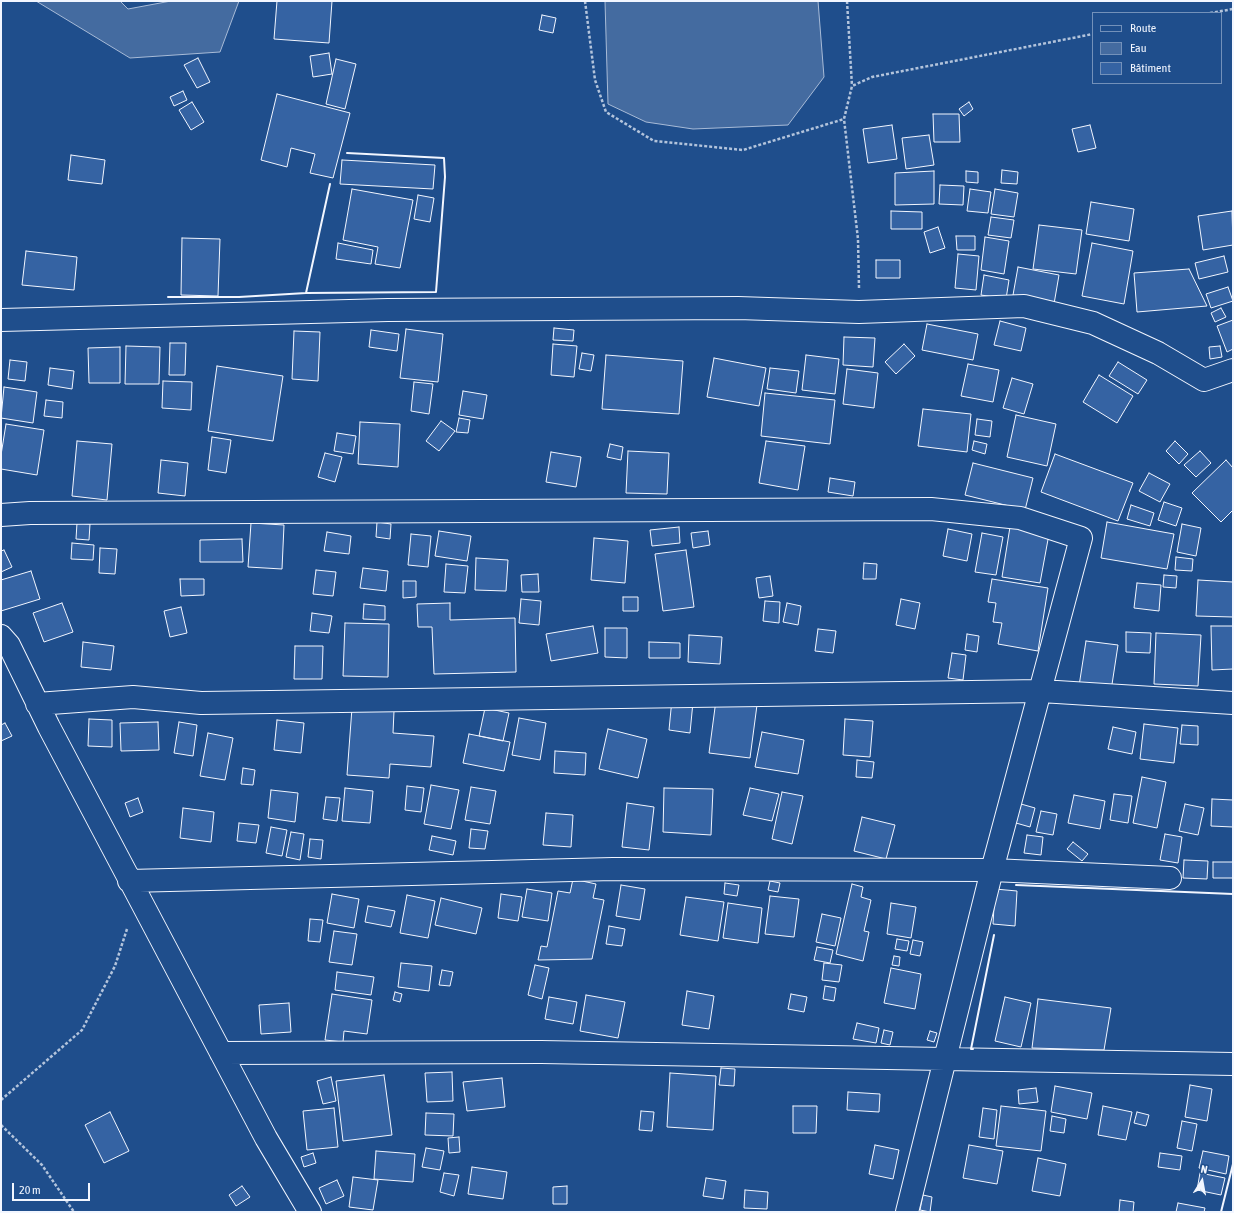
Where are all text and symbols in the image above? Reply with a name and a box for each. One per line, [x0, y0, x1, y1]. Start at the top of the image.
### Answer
legend [1092, 12, 1222, 84]
text: Route [1130, 21, 1156, 35]
text: Eau [1130, 41, 1147, 55]
text: Bâtiment [1130, 61, 1171, 75]
north arrow [1182, 1161, 1222, 1201]
text: N [1200, 1163, 1209, 1176]
scale bar [14, 1175, 92, 1201]
text: 20 m [19, 1183, 41, 1197]

